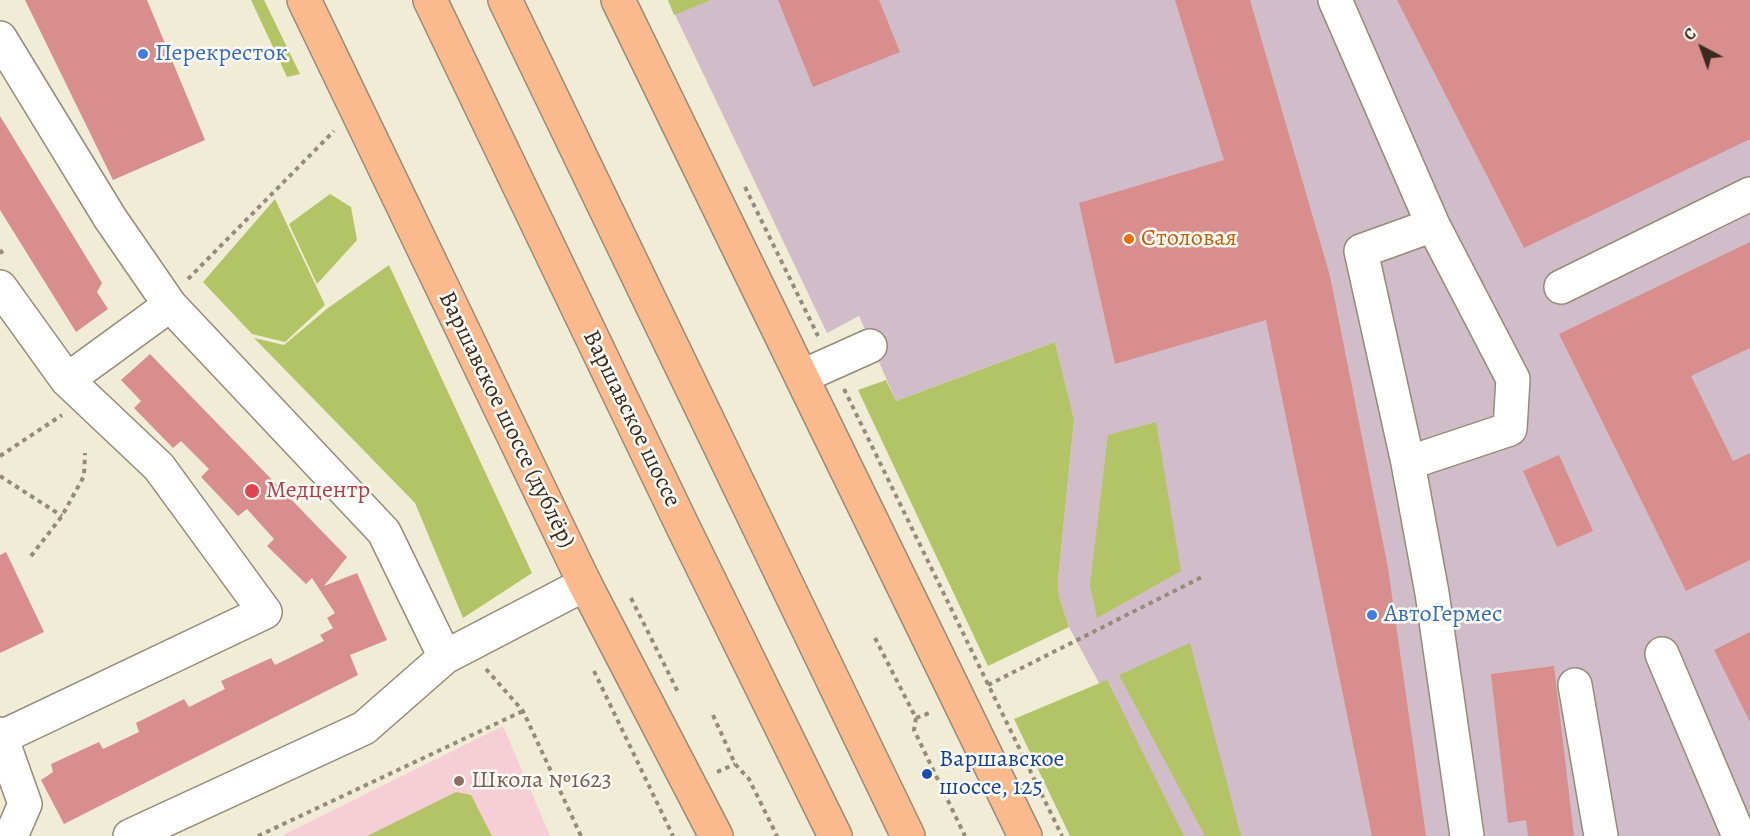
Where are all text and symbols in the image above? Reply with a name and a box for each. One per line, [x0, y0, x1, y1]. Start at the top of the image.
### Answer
north arrow [1672, 18, 1732, 78]
text: С [1679, 23, 1701, 46]
place label: Перекресток [155, 40, 288, 68]
marker: Перекресток [136, 47, 150, 61]
place label: Столовая [1141, 225, 1237, 253]
marker: Столовая [1122, 232, 1136, 246]
street label: Варшавское шоссе (дублёр) [431, 287, 581, 553]
street label: Варшавское шоссе [576, 326, 686, 512]
place label: Медцентр [266, 477, 370, 505]
marker: Медцентр [243, 482, 261, 500]
place label: АвтоГермес [1384, 601, 1502, 629]
marker: АвтоГермес [1365, 608, 1379, 622]
place label: Варшавское шоссе, 125 [939, 746, 1065, 802]
place label: Школа №1623 [471, 767, 612, 795]
marker: Варшавское шоссе, 125 [920, 767, 934, 781]
marker: Школа №1623 [452, 774, 466, 788]

